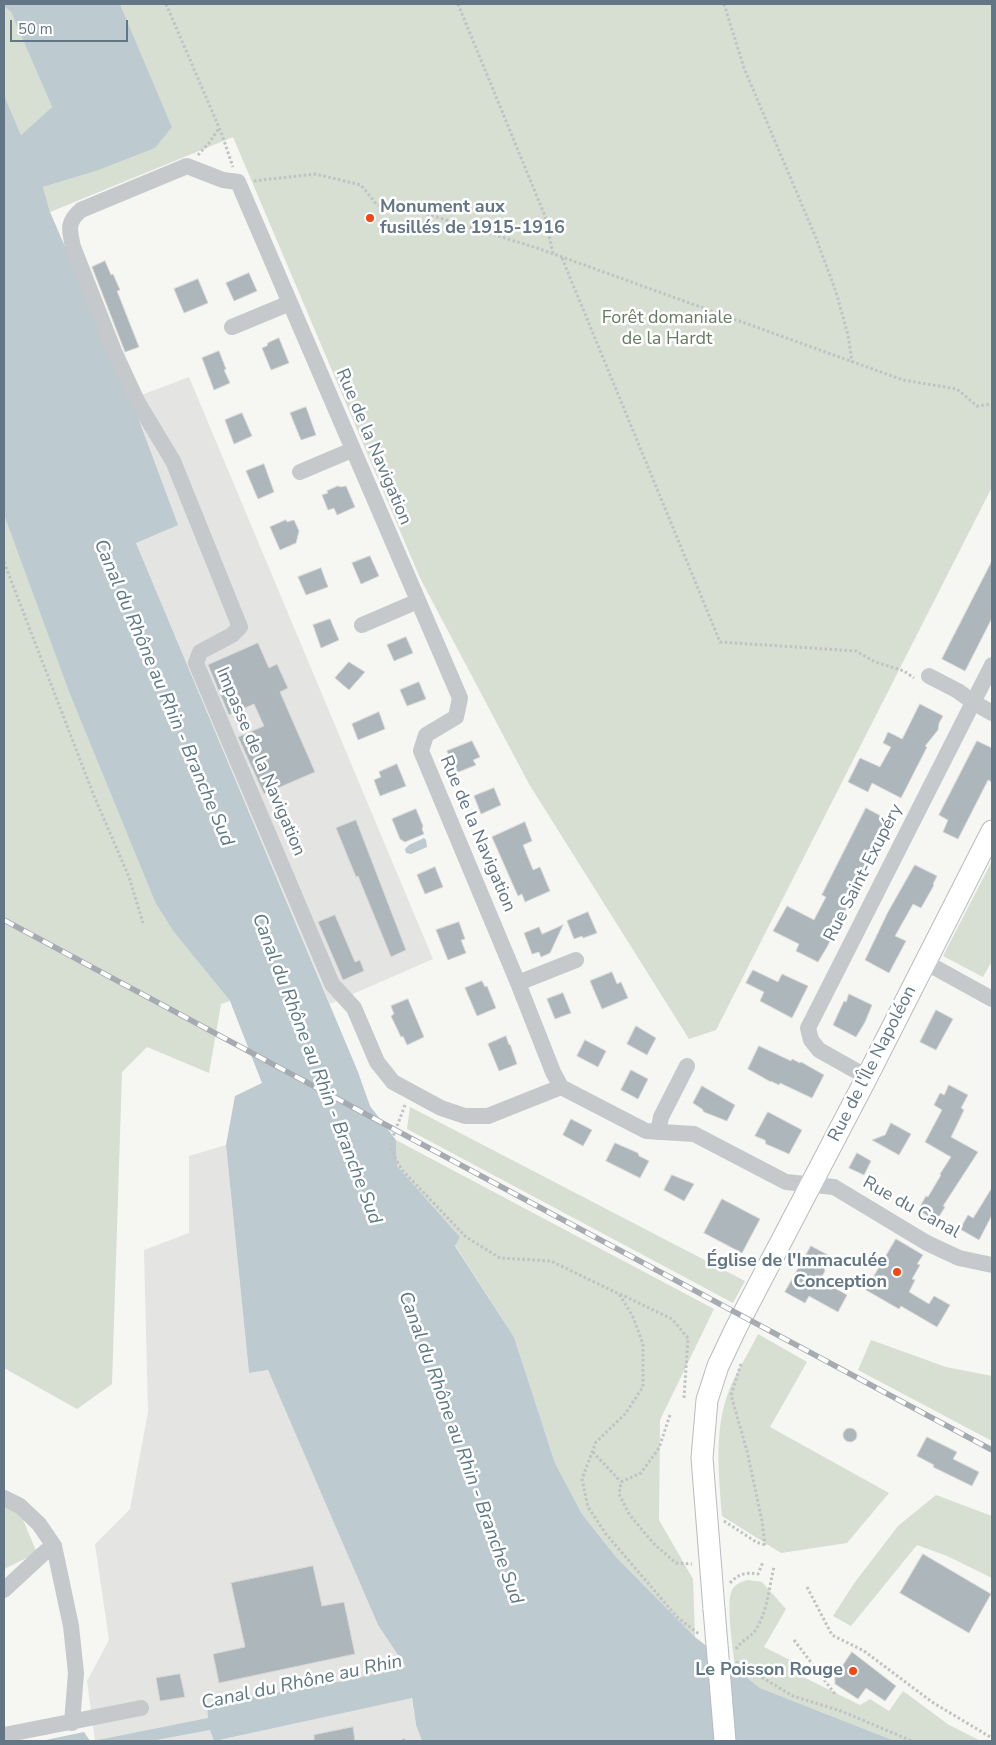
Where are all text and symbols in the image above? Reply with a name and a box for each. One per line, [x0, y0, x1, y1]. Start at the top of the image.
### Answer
scale bar [12, 10, 130, 42]
text: 50 m [18, 19, 53, 39]
place label: Monument aux fusillés de 1915-1916 [380, 197, 565, 240]
marker: Monument aux fusillés de 1915-1916 [364, 212, 376, 224]
park label: Forêt domaniale de la Hardt [602, 308, 732, 350]
street label: Rue de la Navigation [330, 366, 416, 528]
water label: Canal du Rhône au Rhin - Branche Sud [88, 536, 238, 850]
street label: Impasse de la Navigation [210, 664, 310, 860]
street label: Rue de la Navigation [434, 753, 520, 915]
street label: Rue Saint-Exupéry [820, 801, 908, 945]
water label: Canal du Rhône au Rhin - Branche Sud [246, 910, 386, 1228]
street label: Rue de l'Île Napoléon [824, 982, 922, 1146]
street label: Rue du Canal [859, 1172, 963, 1244]
place label: Église de l'Immaculée Conception [706, 1251, 887, 1294]
marker: Église de l'Immaculée Conception [891, 1266, 903, 1278]
water label: Canal du Rhône au Rhin - Branche Sud [393, 1289, 527, 1607]
water label: Canal du Rhône au Rhin [200, 1651, 404, 1715]
place label: Le Poisson Rouge [695, 1660, 843, 1682]
marker: Le Poisson Rouge [847, 1665, 859, 1677]

